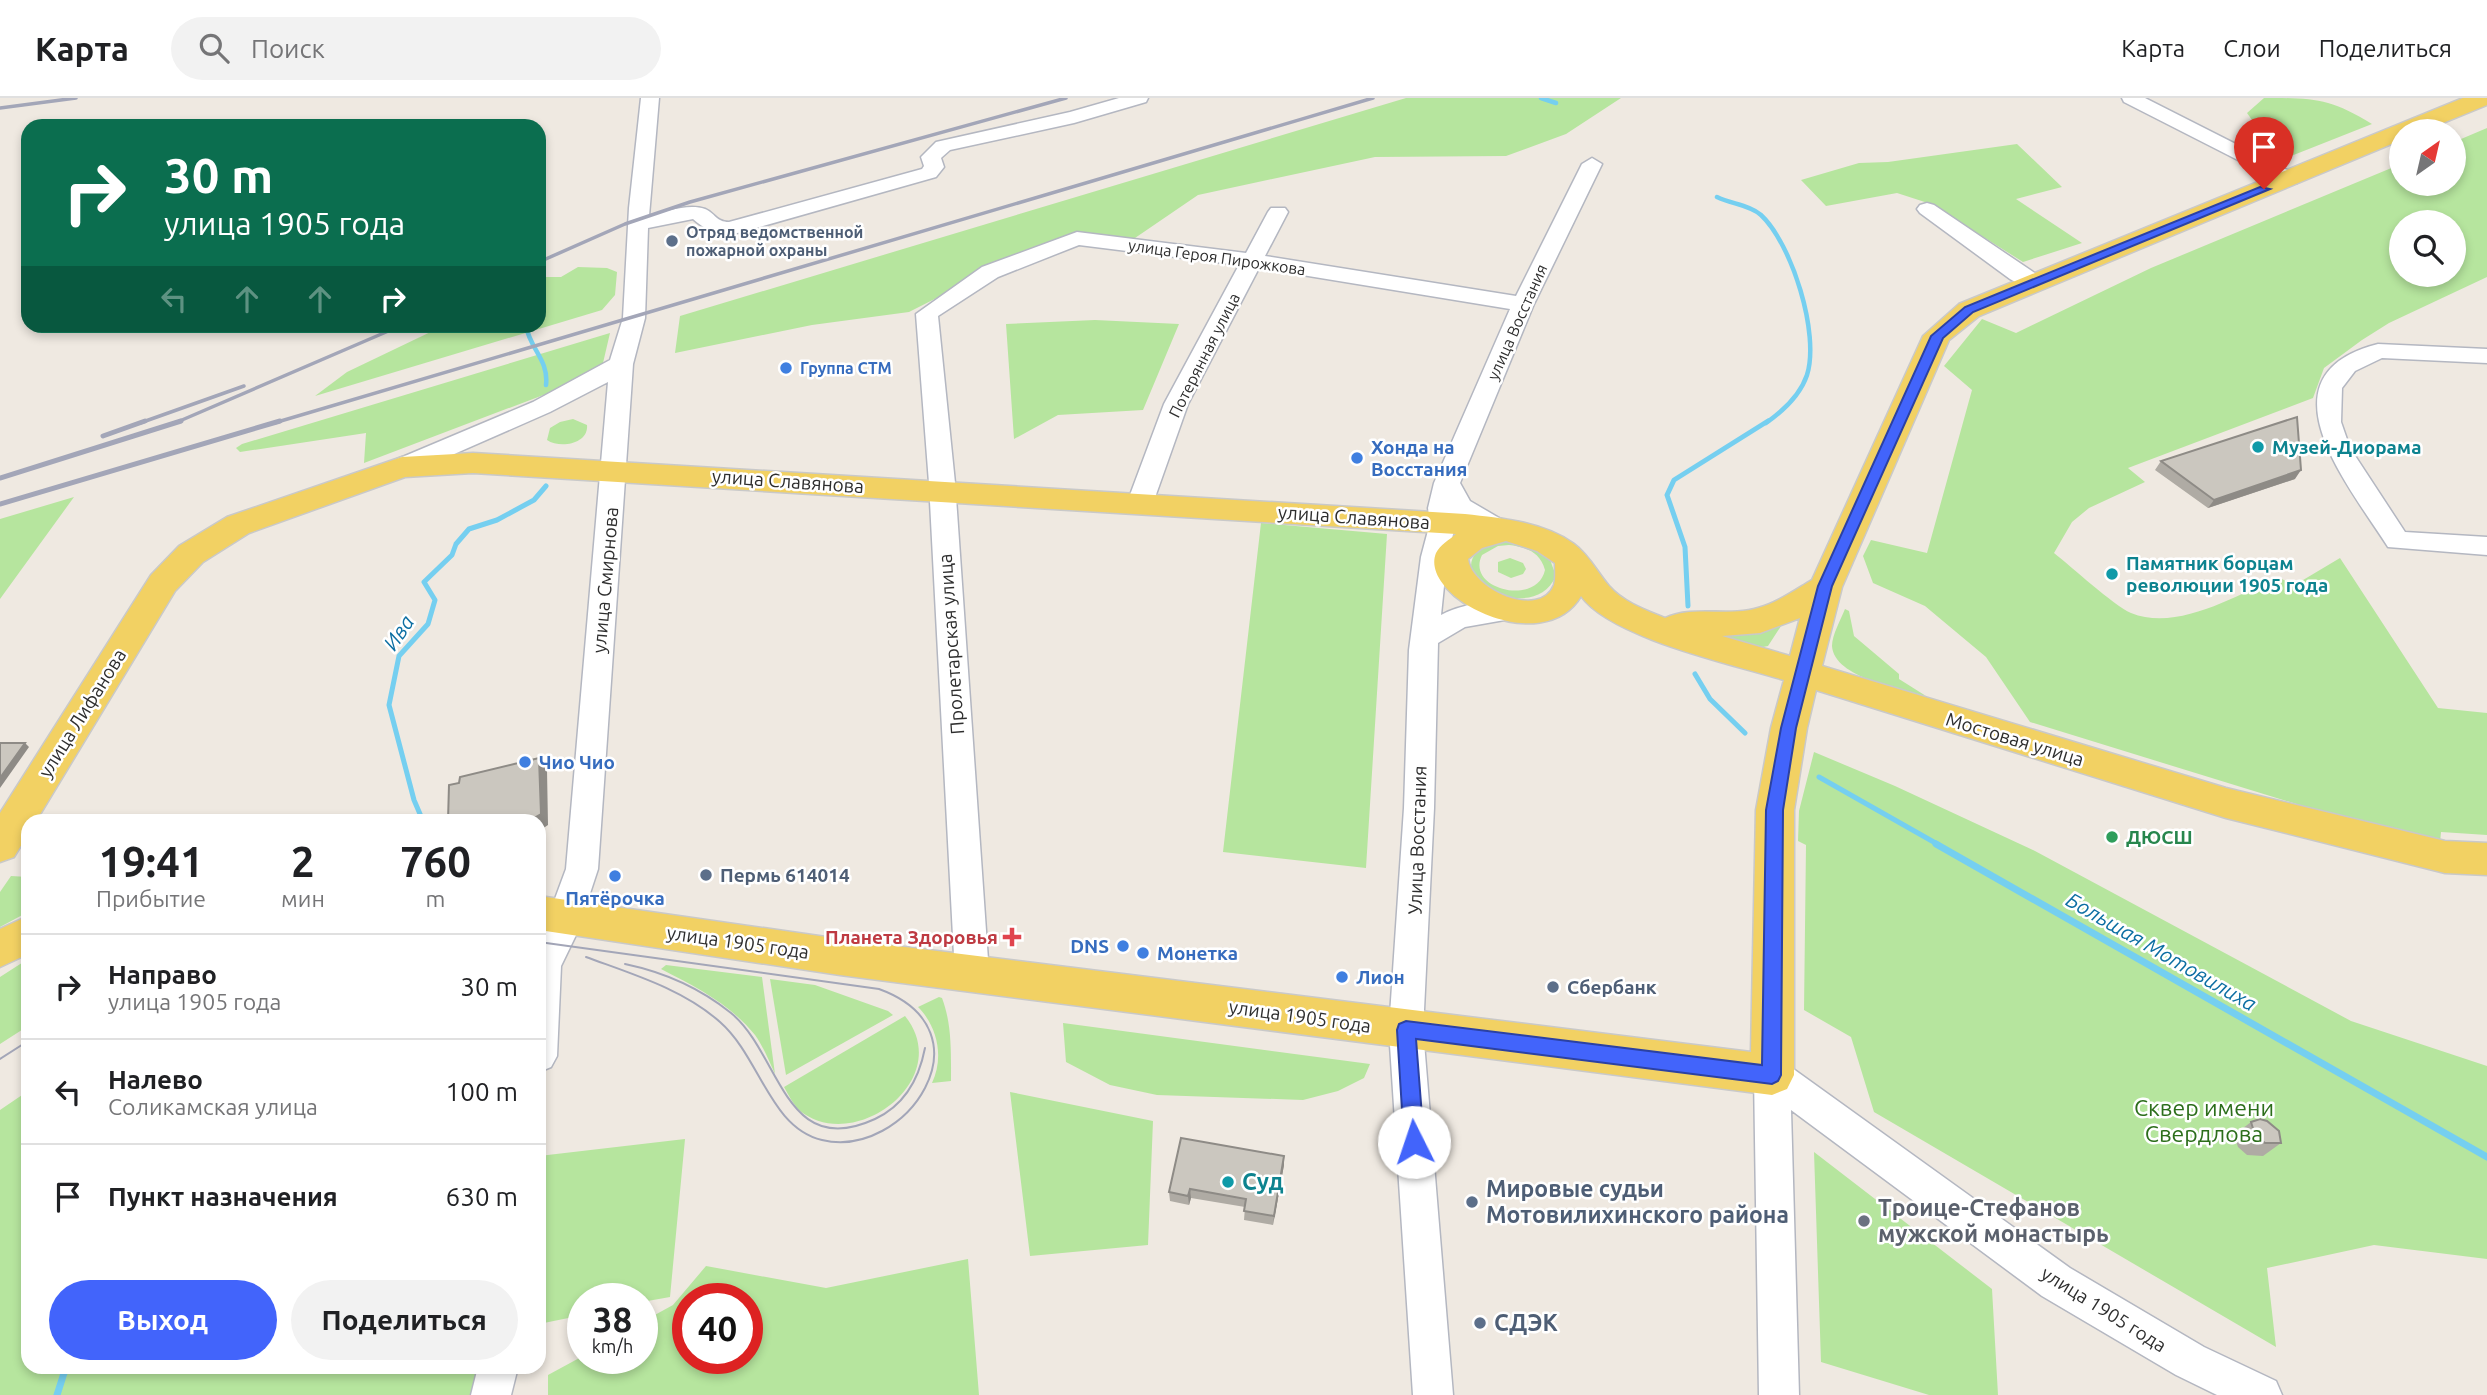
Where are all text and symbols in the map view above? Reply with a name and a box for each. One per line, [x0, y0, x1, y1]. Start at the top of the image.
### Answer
search box [171, 17, 661, 80]
icon: search [195, 29, 233, 67]
text: Карта [35, 30, 129, 67]
text: Поиск [251, 34, 325, 63]
text: Карта [2121, 35, 2185, 62]
text: Слои [2223, 35, 2281, 62]
text: Поделиться [2319, 35, 2452, 62]
pin [2234, 117, 2294, 189]
north arrow [2389, 119, 2466, 196]
map controls [2389, 119, 2466, 287]
icon: arrive [2245, 128, 2283, 166]
icon: right [49, 147, 140, 238]
text: 30 m [164, 147, 273, 202]
text: улица 1905 года [164, 205, 405, 241]
button: search [2389, 210, 2466, 287]
place label: Отряд ведомственной пожарной охраны [686, 223, 863, 259]
marker: Отряд ведомственной пожарной охраны [664, 233, 680, 249]
street label: улица Героя Пирожкова [1127, 236, 1307, 278]
street label: улица Восстания [1483, 261, 1551, 383]
icon: left [155, 280, 193, 318]
icon: ahead [228, 280, 266, 318]
icon: ahead [301, 280, 339, 318]
icon: right [374, 280, 412, 318]
street label: Потерянная улица [1165, 290, 1243, 420]
place label: Группа СТМ [800, 359, 892, 377]
marker: Группа СТМ [778, 360, 794, 376]
place label: Хонда на Восстания [1371, 436, 1467, 480]
place label: Музей-Диорама [2272, 436, 2421, 458]
marker: Музей-Диорама [2250, 439, 2266, 455]
marker: Хонда на Восстания [1349, 450, 1365, 466]
street label: улица Славянова [711, 465, 865, 497]
street label: улица Славянова [1277, 501, 1431, 533]
street label: улица Смирнова [588, 506, 622, 654]
place label: Памятник борцам революции 1905 года [2126, 552, 2328, 596]
street label: Пролетарская улица [934, 553, 968, 735]
marker: Памятник борцам революции 1905 года [2104, 566, 2120, 582]
water label: Ива [378, 610, 418, 654]
street label: улица Лифанова [34, 645, 130, 781]
street label: Мостовая улица [1943, 708, 2087, 770]
place label: Чио Чио [539, 751, 615, 773]
marker: Чио Чио [517, 754, 533, 770]
street label: Улица Восстания [1403, 765, 1431, 915]
place label: ДЮСШ [2126, 826, 2193, 848]
marker: ДЮСШ [2104, 829, 2120, 845]
text: 19:41 [98, 838, 204, 885]
text: 2 [291, 838, 315, 885]
text: 760 [400, 838, 471, 885]
place label: Пермь 614014 [720, 864, 850, 886]
marker: Пермь 614014 [698, 867, 714, 883]
marker: Пятёрочка [607, 868, 623, 884]
text: Прибытие [96, 886, 206, 911]
text: мин [281, 886, 325, 911]
text: m [425, 886, 445, 911]
place label: Пятёрочка [565, 887, 665, 909]
water label: Большая Мотовилиха [2062, 887, 2261, 1015]
street label: улица 1905 года [666, 921, 810, 963]
place label: Планета Здоровья [825, 926, 998, 948]
marker: Планета Здоровья [1004, 929, 1020, 945]
place label: DNS [1070, 935, 1109, 957]
marker: DNS [1115, 938, 1131, 954]
place label: Монетка [1157, 942, 1238, 964]
marker: Монетка [1135, 945, 1151, 961]
text: Направо [108, 960, 217, 989]
place label: Лион [1356, 966, 1405, 988]
icon: right [49, 968, 87, 1006]
marker: Лион [1334, 969, 1350, 985]
text: 30 m [460, 972, 518, 1001]
place label: Сбербанк [1567, 976, 1657, 998]
marker: Сбербанк [1545, 979, 1561, 995]
text: улица 1905 года [108, 989, 281, 1014]
street label: улица 1905 года [1228, 995, 1372, 1037]
text: Налево [108, 1065, 203, 1094]
icon: left [49, 1073, 87, 1111]
text: 100 m [446, 1077, 518, 1106]
text: Соликамская улица [108, 1094, 318, 1119]
park label: Сквер имени Свердлова [2134, 1095, 2274, 1146]
position arrow [1377, 1105, 1451, 1179]
place label: Суд [1242, 1169, 1283, 1194]
marker: Суд [1220, 1174, 1236, 1190]
place label: Мировые судьи Мотовилихинского района [1486, 1176, 1789, 1227]
icon: arrive [49, 1178, 87, 1216]
text: Пункт назначения [108, 1182, 338, 1211]
text: 630 m [446, 1182, 518, 1211]
marker: Мировые судьи Мотовилихинского района [1464, 1194, 1480, 1210]
place label: Троице-Стефанов мужской монастырь [1878, 1195, 2109, 1246]
marker: Троице-Стефанов мужской монастырь [1856, 1213, 1872, 1229]
street label: улица 1905 года [2037, 1262, 2171, 1356]
button: Выход [49, 1280, 277, 1360]
button: Поделиться [291, 1280, 518, 1360]
speed limit sign: 40 [672, 1283, 763, 1374]
text: 38 [593, 1299, 632, 1339]
place label: СДЭК [1494, 1310, 1559, 1335]
marker: СДЭК [1472, 1315, 1488, 1331]
text: km/h [592, 1336, 633, 1356]

